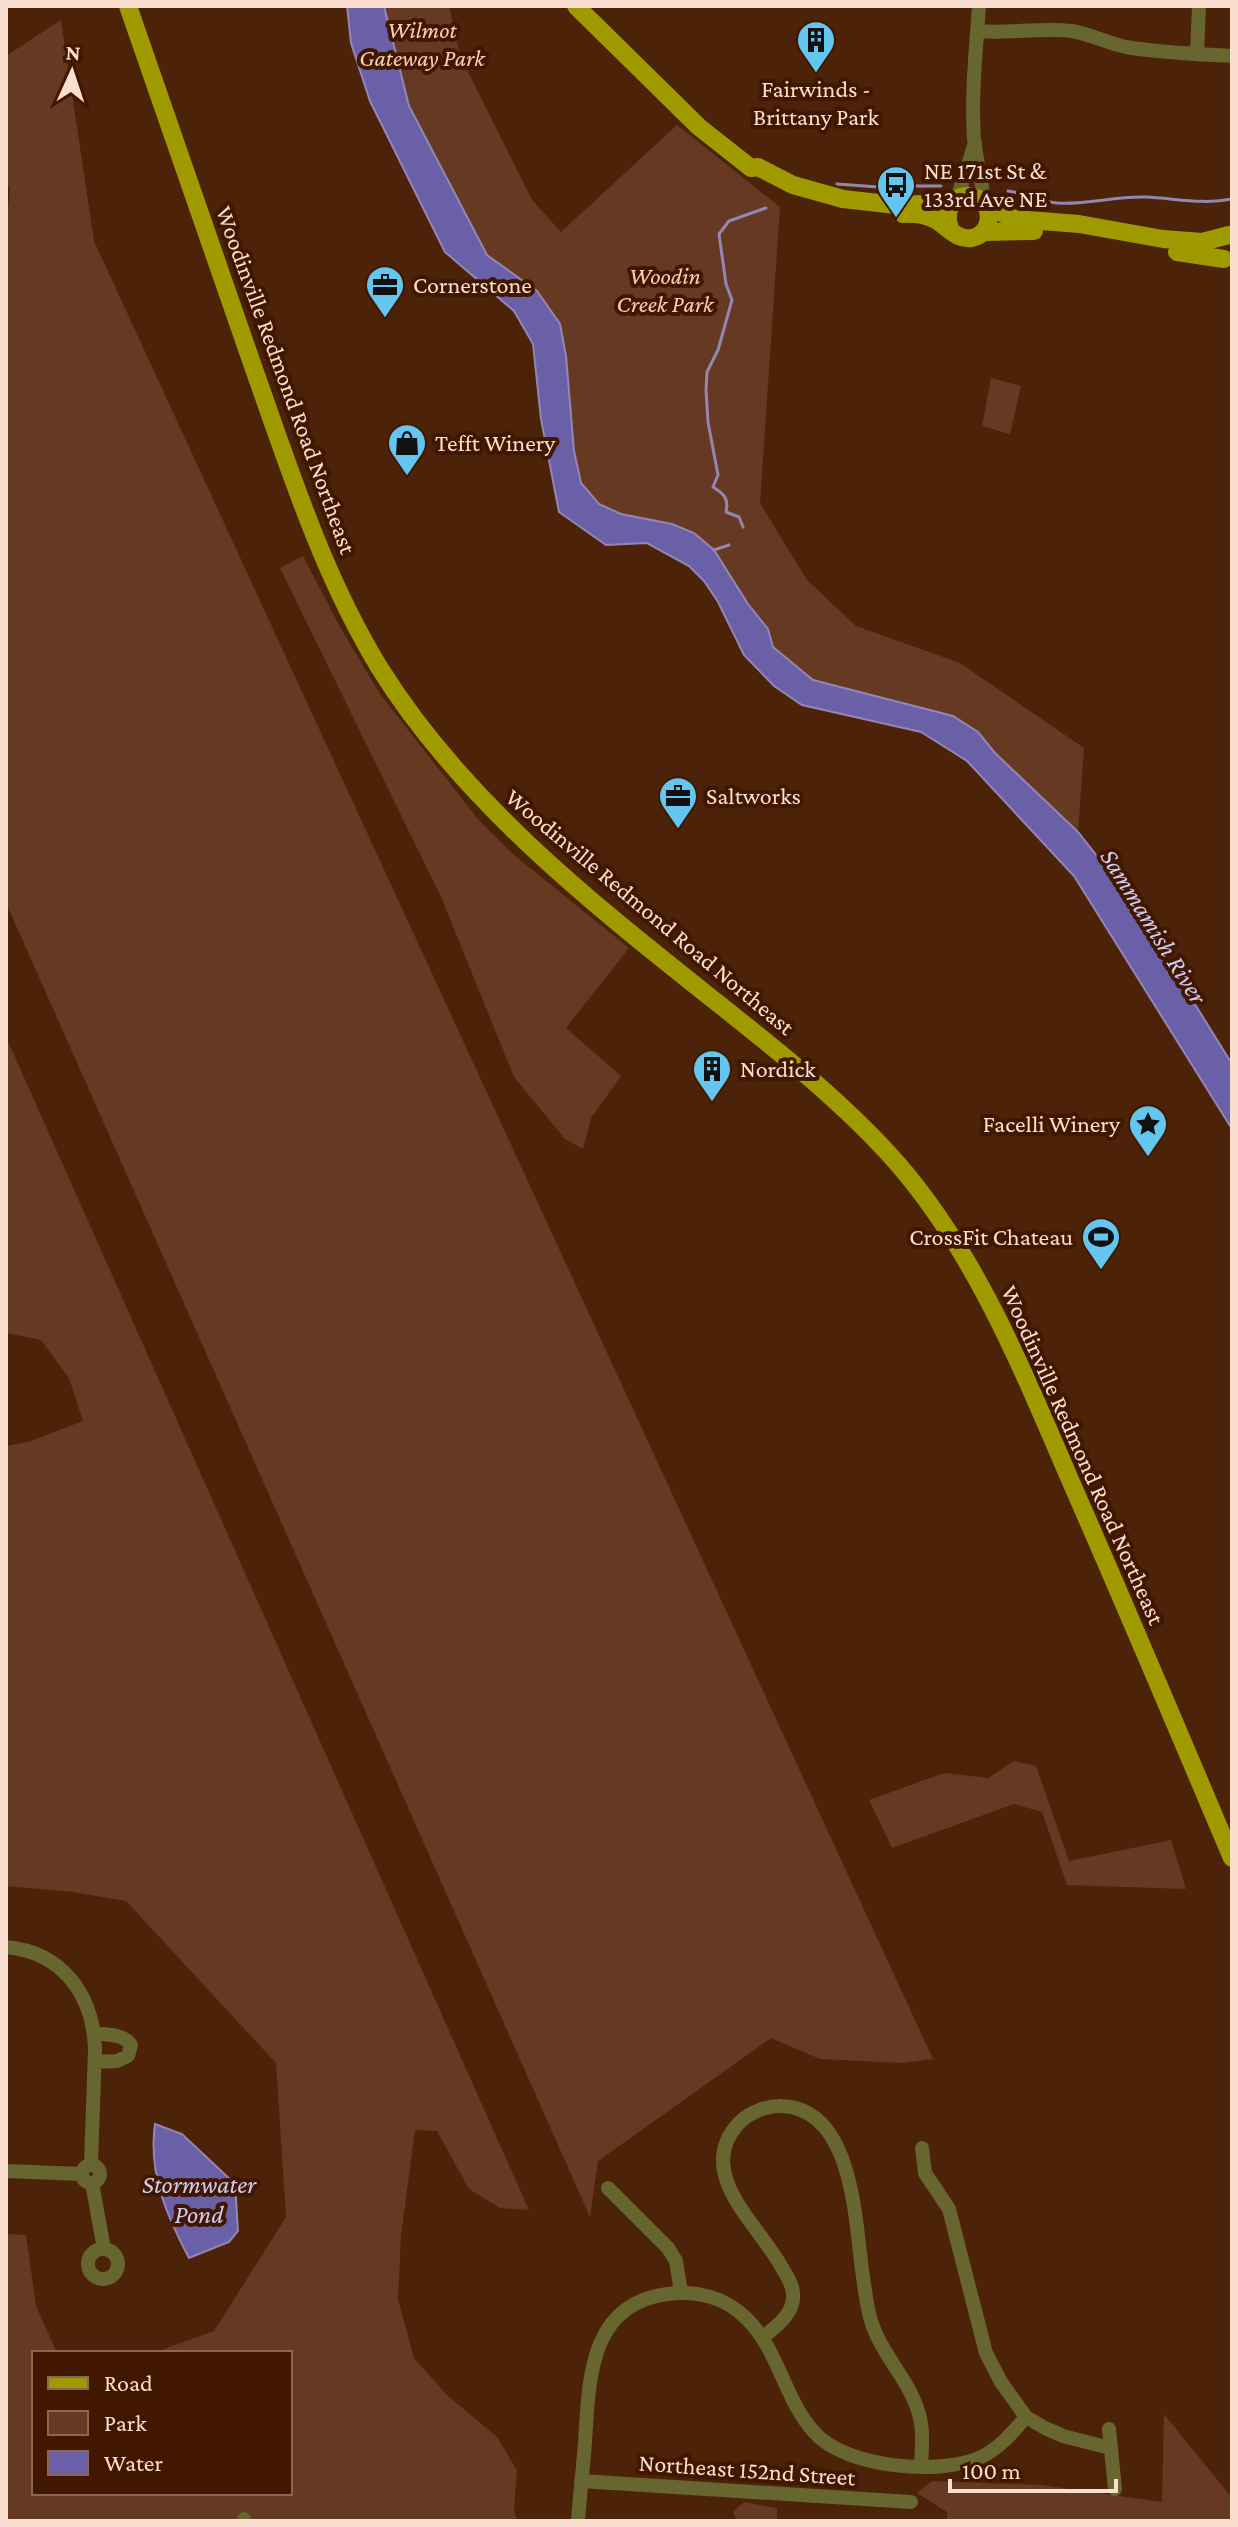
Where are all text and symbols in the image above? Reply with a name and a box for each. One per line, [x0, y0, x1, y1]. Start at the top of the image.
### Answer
park label: Wilmot Gateway Park [359, 16, 486, 71]
building icon: Fairwinds - Brittany Park [795, 19, 837, 74]
north arrow [32, 32, 112, 112]
text: N [65, 40, 81, 65]
place label: Fairwinds - Brittany Park [753, 75, 879, 130]
place label: NE 171st St & 133rd Ave NE [924, 157, 1048, 212]
bus stop icon: NE 171st St & 133rd Ave NE [875, 164, 917, 219]
street label: Woodinville Redmond Road Northeast [211, 202, 362, 558]
park label: Woodin Creek Park [617, 262, 715, 317]
office icon: Cornerstone [364, 264, 406, 319]
place label: Cornerstone [413, 271, 532, 298]
shop icon: Tefft Winery [386, 422, 428, 477]
place label: Tefft Winery [435, 429, 556, 456]
office icon: Saltworks [657, 775, 699, 830]
place label: Saltworks [706, 782, 801, 809]
street label: Woodinville Redmond Road Northeast [501, 783, 801, 1041]
water label: Sammamish River [1094, 843, 1213, 1010]
building icon: Nordick [691, 1048, 733, 1103]
place label: Nordick [740, 1055, 816, 1082]
place icon: Facelli Winery [1127, 1103, 1169, 1158]
place label: Facelli Winery [983, 1110, 1121, 1137]
sports icon: CrossFit Chateau [1080, 1216, 1122, 1271]
place label: CrossFit Chateau [909, 1223, 1073, 1250]
street label: Woodinville Redmond Road Northeast [996, 1281, 1171, 1629]
water label: Stormwater Pond [142, 2170, 257, 2229]
legend [32, 2351, 292, 2495]
text: Road [104, 2369, 153, 2396]
text: Park [104, 2409, 147, 2436]
scale bar [950, 2443, 1116, 2493]
street label: Northeast 152nd Street [638, 2448, 857, 2491]
text: Water [104, 2449, 163, 2476]
text: 100 m [962, 2457, 1021, 2484]

